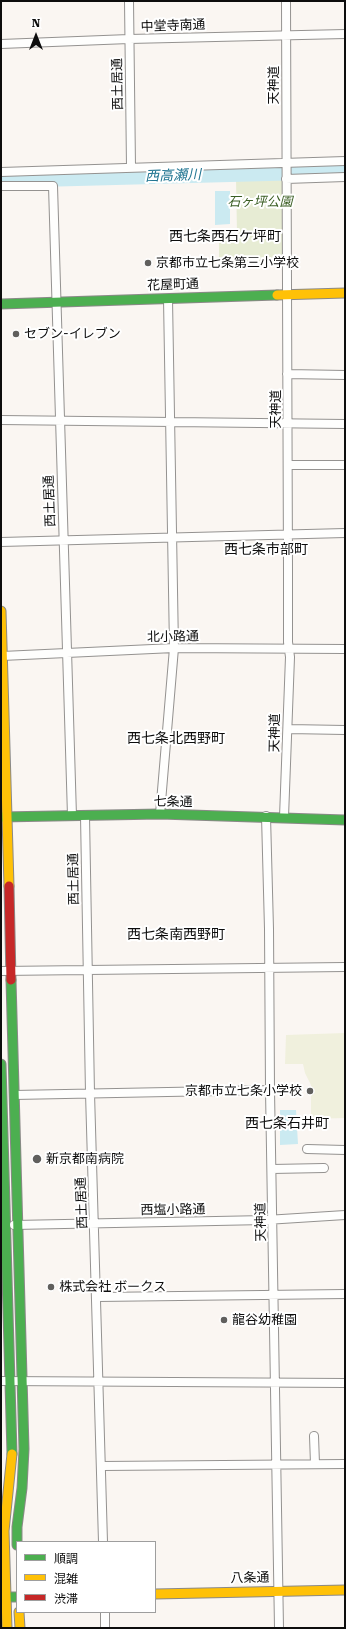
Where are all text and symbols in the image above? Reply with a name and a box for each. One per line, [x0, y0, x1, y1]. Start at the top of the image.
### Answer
north arrow [16, 16, 56, 56]
text: N [32, 17, 40, 30]
street label: 中堂寺南通 [140, 17, 206, 35]
street label: 西土居通 [110, 58, 126, 110]
street label: 天神道 [266, 66, 282, 104]
water label: 西高瀬川 [145, 167, 201, 185]
park label: 石ヶ坪公園 [228, 194, 292, 210]
district label: 西七条西石ケ坪町 [169, 229, 281, 245]
place label: 京都市立七条第三小学校 [156, 255, 299, 271]
marker: 京都市立七条第三小学校 [143, 258, 153, 268]
street label: 花屋町通 [147, 276, 199, 294]
place label: セブン-イレブン [24, 326, 121, 342]
marker: セブン-イレブン [11, 329, 21, 339]
street label: 天神道 [268, 390, 284, 428]
street label: 西土居通 [41, 475, 59, 527]
district label: 西七条市部町 [224, 542, 308, 558]
street label: 北小路通 [147, 629, 199, 645]
street label: 天神道 [267, 713, 283, 753]
district label: 西七条北西野町 [127, 731, 225, 747]
street label: 七条通 [153, 794, 193, 810]
street label: 西土居通 [66, 853, 82, 905]
district label: 西七条南西野町 [127, 927, 225, 943]
place label: 京都市立七条小学校 [185, 1083, 302, 1099]
marker: 京都市立七条小学校 [305, 1086, 315, 1096]
district label: 西七条石井町 [245, 1116, 329, 1132]
place label: 新京都南病院 [46, 1151, 124, 1167]
marker: 新京都南病院 [31, 1153, 43, 1165]
street label: 西土居通 [73, 1177, 91, 1229]
street label: 西塩小路通 [140, 1202, 206, 1218]
street label: 天神道 [253, 1202, 269, 1242]
place label: 株式会社 ボークス [59, 1279, 166, 1295]
marker: 株式会社 ボークス [46, 1282, 56, 1292]
place label: 龍谷幼稚園 [232, 1312, 297, 1328]
marker: 龍谷幼稚園 [219, 1315, 229, 1325]
legend [16, 1541, 156, 1613]
text: 順調 [54, 1552, 78, 1566]
street label: 八条通 [230, 1570, 270, 1586]
text: 混雑 [54, 1572, 78, 1586]
text: 渋滞 [54, 1592, 78, 1606]

